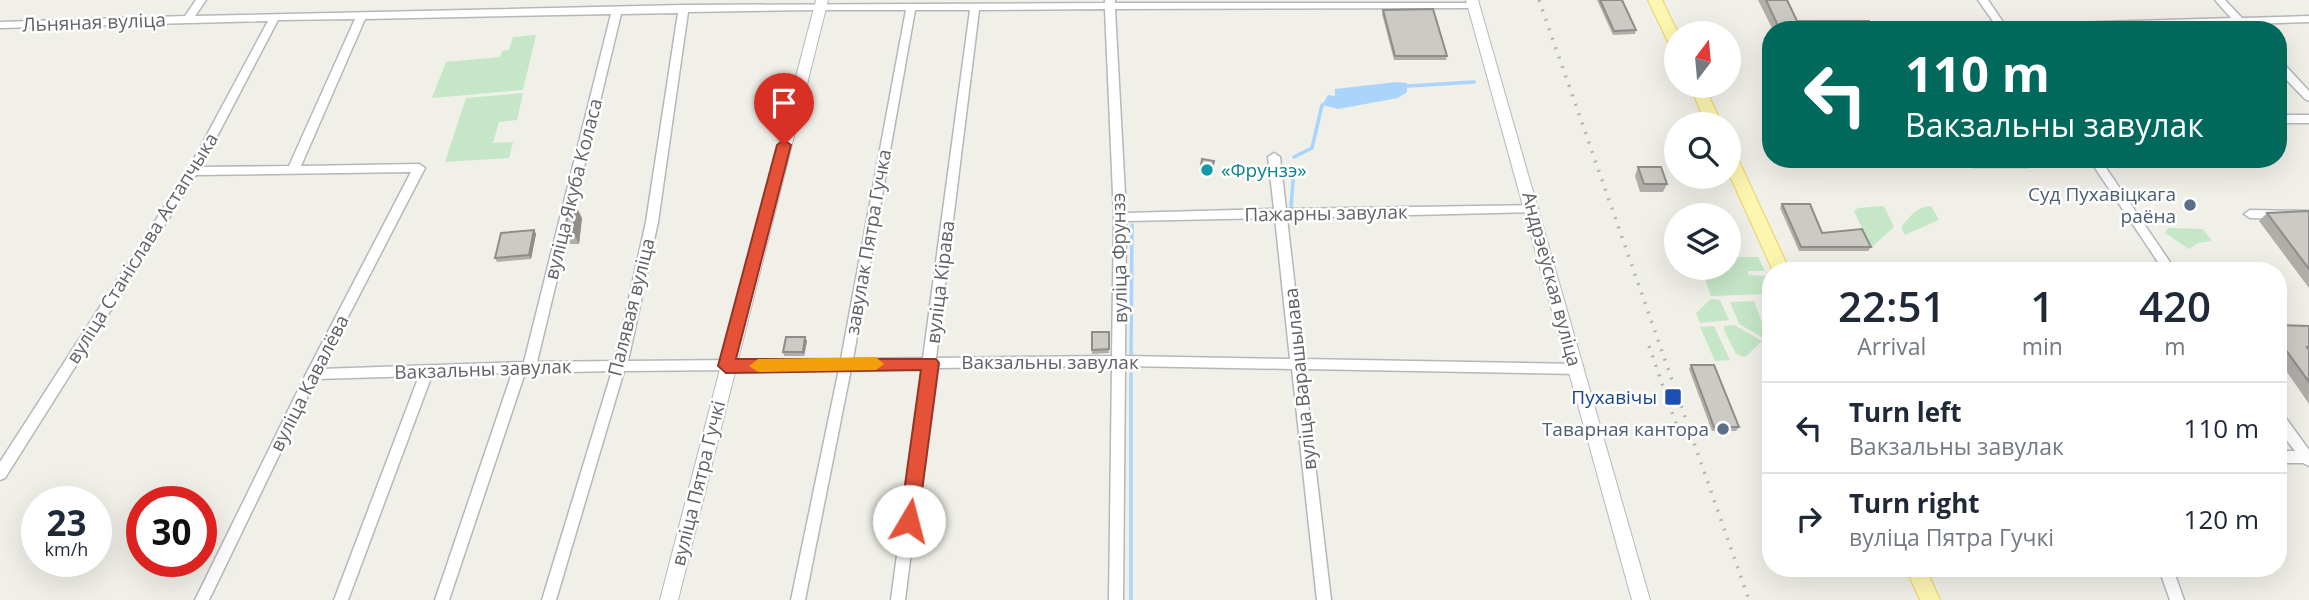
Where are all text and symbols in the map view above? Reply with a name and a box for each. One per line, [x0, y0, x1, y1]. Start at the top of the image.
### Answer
street label: Льняная вуліца [22, 7, 166, 37]
north arrow [1664, 21, 1741, 98]
map controls [1664, 21, 1741, 280]
text: 110 m [1905, 40, 2050, 106]
icon: left [1790, 49, 1881, 140]
pin [754, 73, 814, 145]
icon: arrive [765, 84, 803, 122]
street label: вуліца Якуба Коласа [538, 96, 608, 282]
text: Вакзальны завулак [1905, 103, 2204, 146]
button: search [1664, 112, 1741, 189]
street label: вуліца Станіслава Астапчыка [60, 128, 224, 368]
street label: завулак Пятра Гучка [839, 147, 897, 337]
place label: «Фрунзэ» [1221, 157, 1307, 183]
marker: «Фрунзэ» [1199, 162, 1215, 178]
place label: Суд Пухавіцкага раёна [2028, 181, 2176, 229]
street label: Андрэеўская вуліца [1516, 189, 1588, 369]
street label: вуліца Фрунзэ [1105, 193, 1133, 323]
marker: Суд Пухавіцкага раёна [2182, 197, 2198, 213]
street label: Пажарны завулак [1244, 199, 1408, 227]
button: layers [1664, 203, 1741, 280]
street label: вуліца Кірава [920, 219, 960, 345]
street label: Палявая вуліца [601, 235, 661, 379]
text: 22:51 [1838, 277, 1946, 334]
text: 1 [2030, 277, 2054, 334]
text: 420 [2139, 277, 2211, 334]
street label: вуліца Варашылава [1278, 287, 1322, 471]
street label: вуліца Кавалёва [263, 310, 355, 456]
text: Arrival [1857, 330, 1926, 362]
text: min [2022, 330, 2063, 362]
text: m [2164, 330, 2186, 362]
street label: Вакзальны завулак [961, 349, 1139, 375]
street label: Вакзальны завулак [394, 353, 572, 385]
place label: Пухавічы [1571, 384, 1657, 410]
marker: Пухавічы [1663, 387, 1683, 407]
text: Turn left [1849, 394, 1961, 430]
street label: вуліца Пятра Гучкі [665, 398, 731, 568]
icon: left [1790, 409, 1828, 447]
text: 110 m [2184, 410, 2259, 446]
place label: Таварная кантора [1542, 416, 1709, 442]
marker: Таварная кантора [1715, 421, 1731, 437]
text: Вакзальны завулак [1849, 430, 2064, 462]
position arrow [872, 484, 946, 558]
text: Turn right [1849, 485, 1980, 521]
speed limit sign: 30 [126, 486, 217, 577]
text: 23 [46, 499, 87, 546]
icon: right [1790, 500, 1828, 538]
text: 120 m [2184, 501, 2259, 537]
text: вуліца Пятра Гучкі [1849, 521, 2054, 553]
text: km/h [45, 537, 88, 561]

